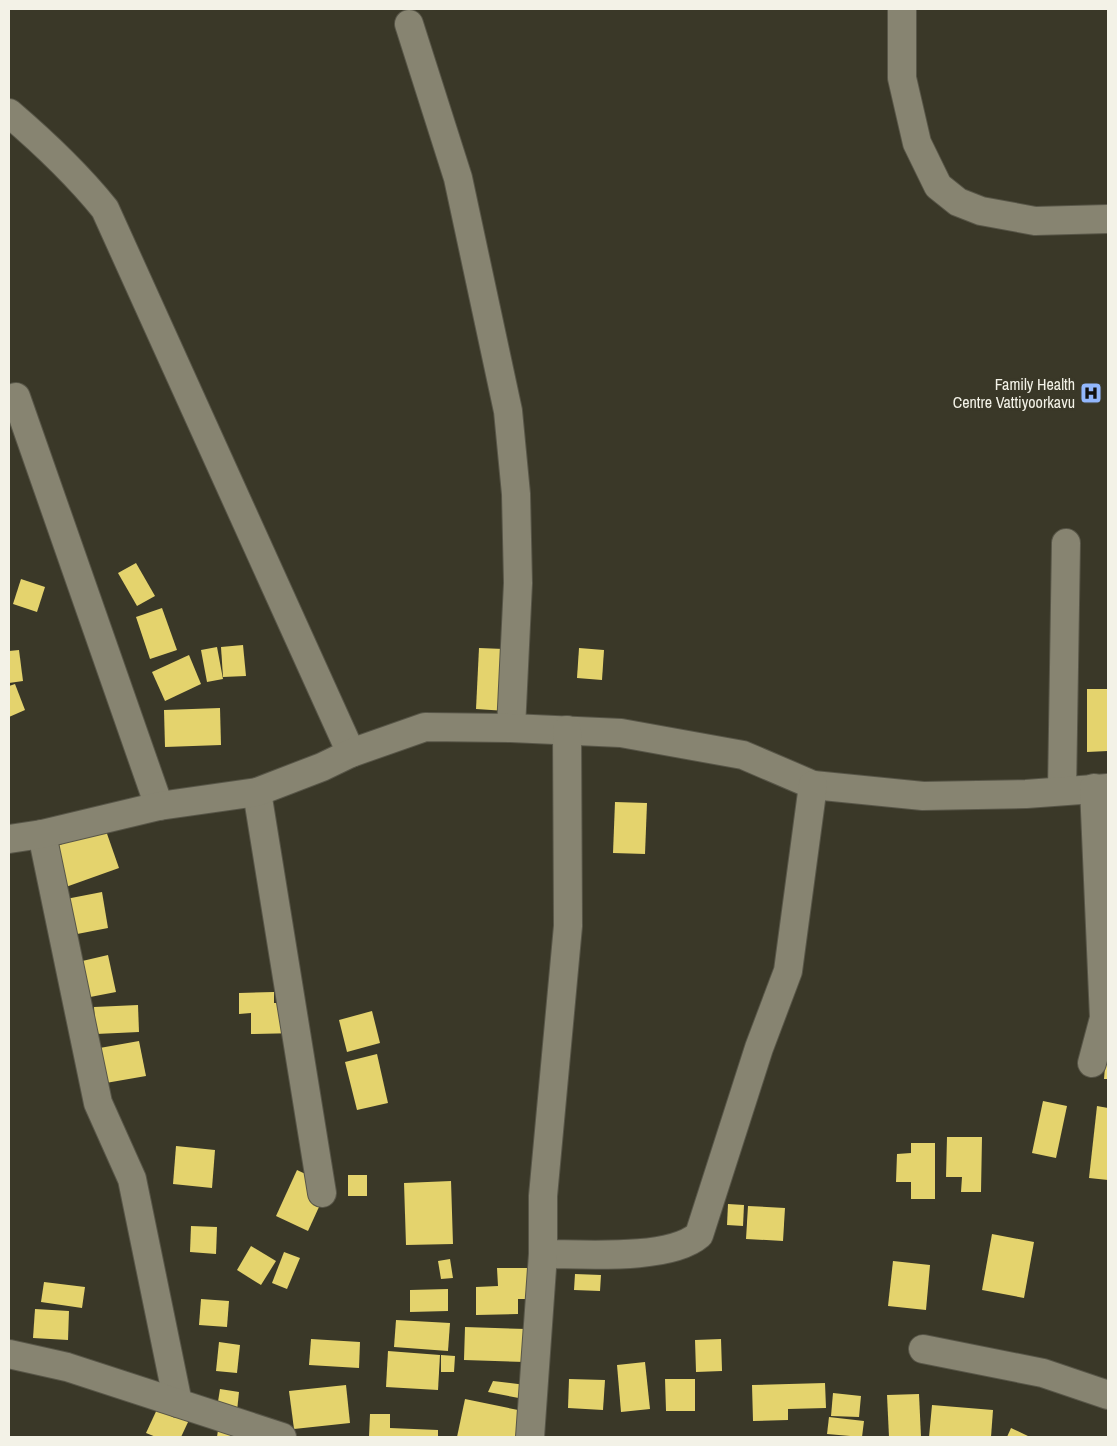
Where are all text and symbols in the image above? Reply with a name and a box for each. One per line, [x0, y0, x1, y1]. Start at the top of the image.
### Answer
place label: Family Health Centre Vattiyoorkavu [953, 373, 1075, 413]
hospital icon: Family Health Centre Vattiyoorkavu [1079, 381, 1103, 405]

